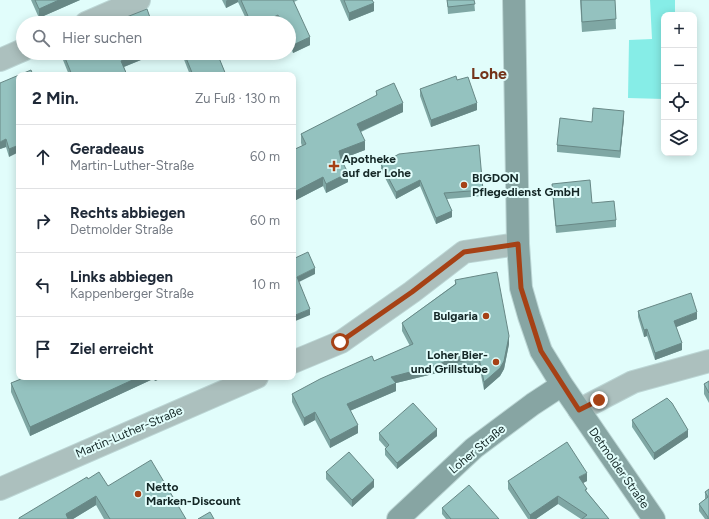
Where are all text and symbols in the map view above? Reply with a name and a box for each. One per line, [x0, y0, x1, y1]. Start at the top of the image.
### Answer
map controls [661, 12, 697, 156]
button: + [661, 12, 697, 48]
search box [16, 16, 296, 60]
icon: search [30, 27, 52, 49]
text: Hier suchen [62, 29, 142, 47]
button: − [661, 48, 697, 84]
district label: Lohe [471, 64, 507, 83]
button: locate [661, 84, 697, 120]
text: 2 Min. [32, 88, 79, 108]
text: Zu Fuß · 130 m [195, 91, 280, 106]
button: layers [661, 120, 697, 156]
text: Geradeaus [70, 140, 144, 158]
icon: ahead [32, 146, 54, 168]
text: 60 m [250, 149, 280, 164]
place label: Apotheke auf der Lohe [342, 152, 411, 180]
text: Martin-Luther-Straße [70, 158, 194, 173]
marker: Apotheke auf der Lohe [329, 161, 339, 171]
place label: BIGDON Pflegedienst GmbH [472, 171, 580, 199]
marker: BIGDON Pflegedienst GmbH [459, 180, 469, 190]
text: Rechts abbiegen [70, 204, 185, 222]
icon: right [32, 210, 54, 232]
text: 60 m [250, 213, 280, 228]
text: Detmolder Straße [70, 222, 173, 237]
text: Links abbiegen [70, 268, 173, 286]
icon: left [32, 274, 54, 296]
text: 10 m [252, 277, 280, 292]
text: Kappenberger Straße [70, 286, 194, 301]
place label: Bulgaria [433, 309, 478, 323]
marker: Bulgaria [481, 311, 491, 321]
route start [331, 333, 349, 351]
icon: arrive [32, 338, 54, 360]
text: Ziel erreicht [70, 340, 154, 358]
place label: Loher Bier- und Grillstube [411, 348, 488, 376]
marker: Loher Bier- und Grillstube [491, 357, 501, 367]
route end [590, 391, 608, 409]
street label: Martin-Luther-Straße [74, 403, 185, 461]
street label: Loher Straße [446, 421, 508, 476]
street label: Detmolder Straße [586, 425, 652, 511]
place label: Netto Marken-Discount [146, 480, 241, 508]
marker: Netto Marken-Discount [133, 489, 143, 499]

